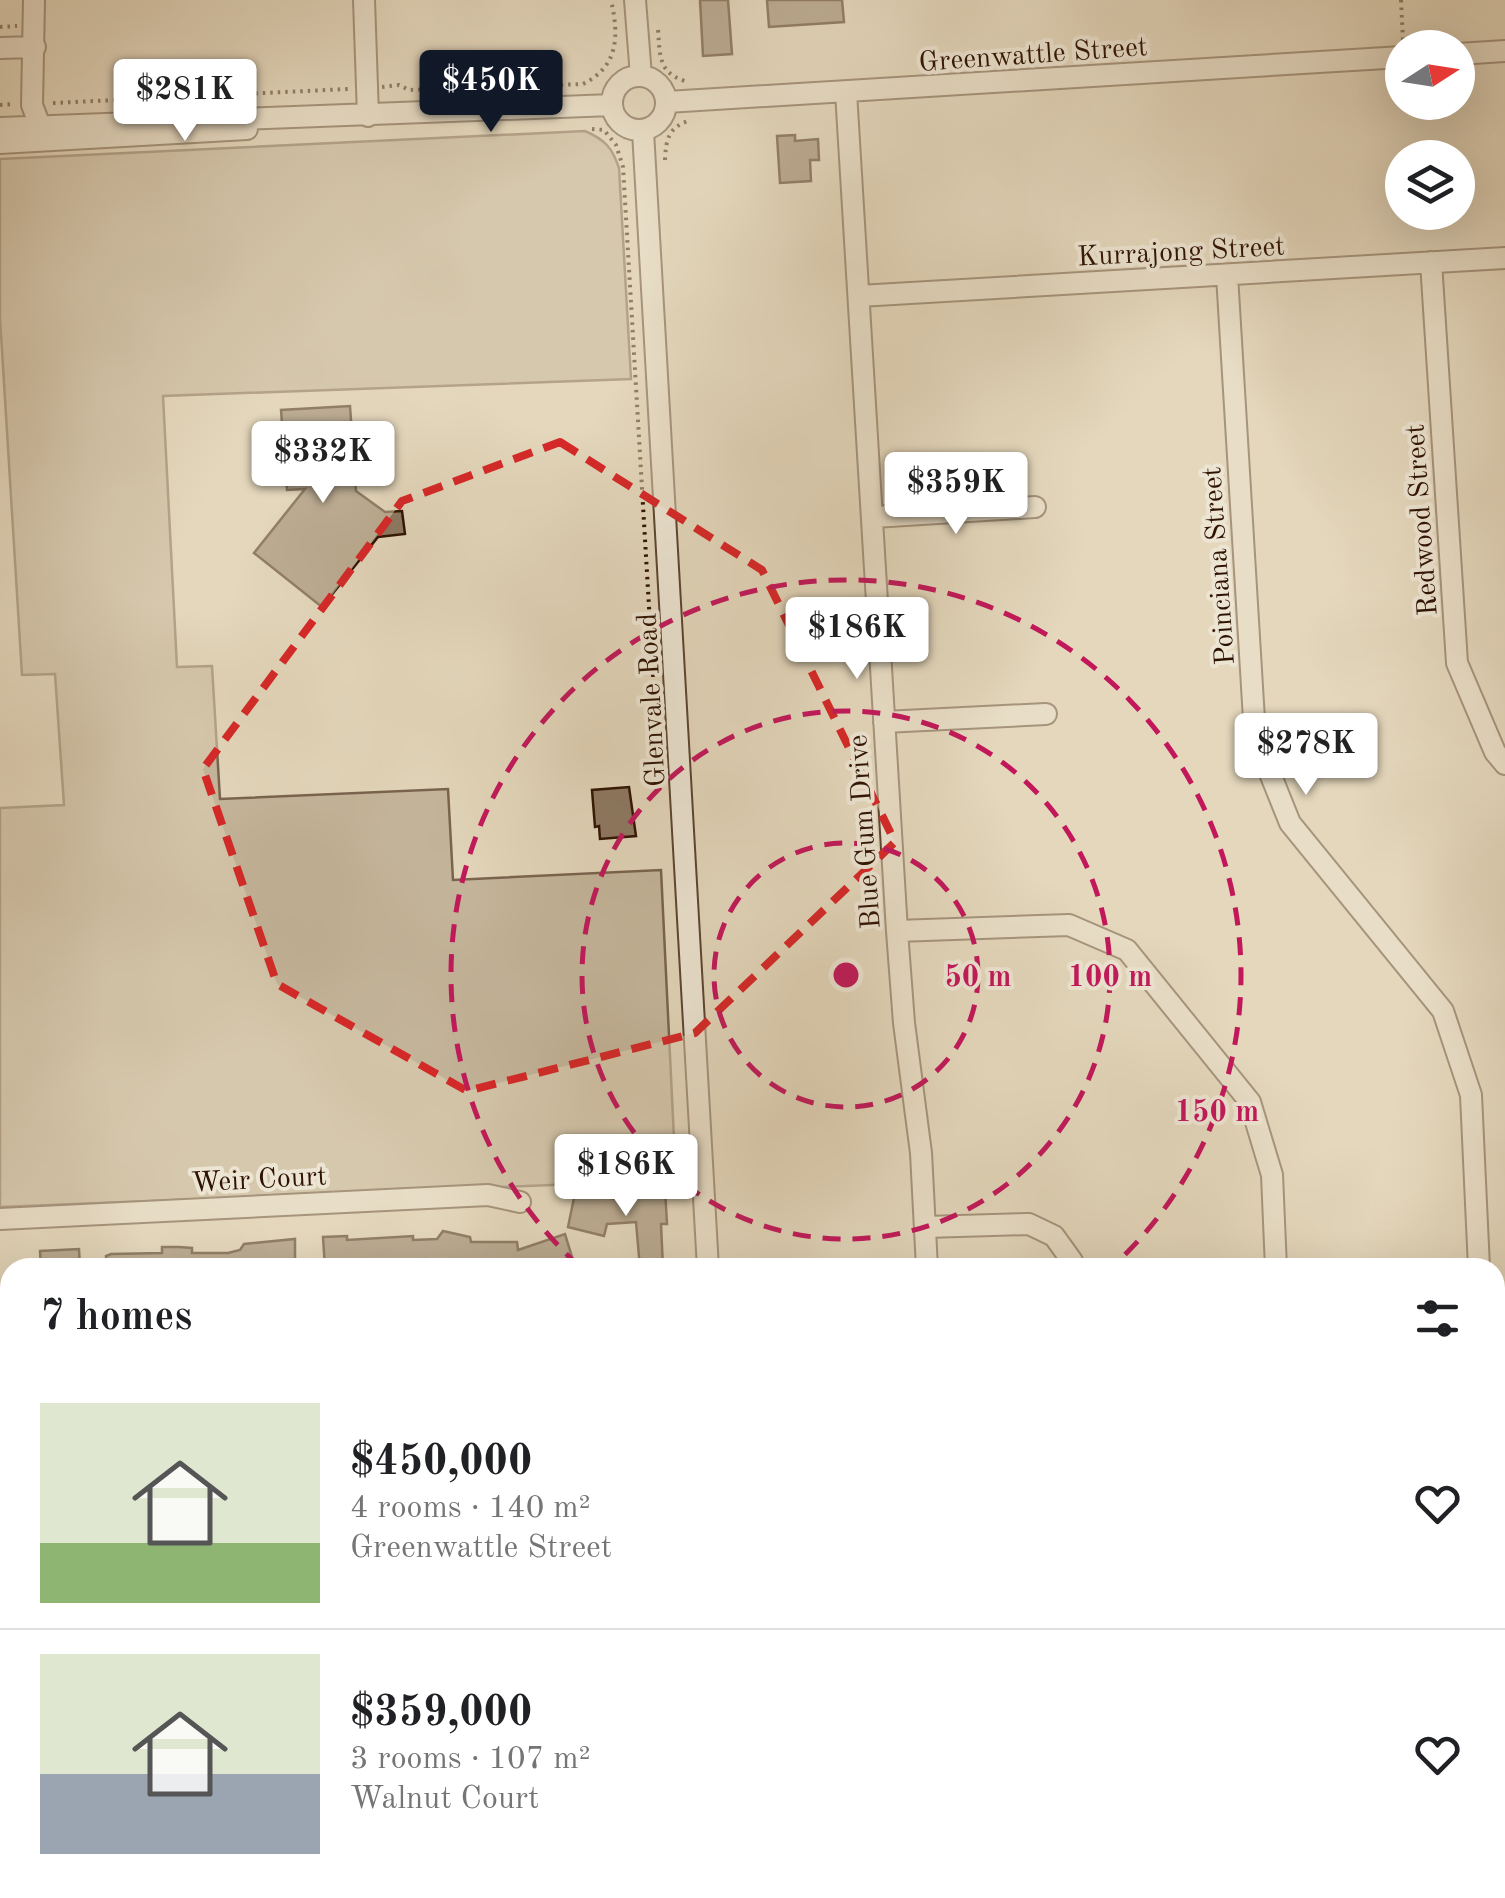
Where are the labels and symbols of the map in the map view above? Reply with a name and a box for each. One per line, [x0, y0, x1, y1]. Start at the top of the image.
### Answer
north arrow [1385, 30, 1475, 120]
street label: Greenwattle Street [918, 34, 1149, 78]
pin: $450K [421, 50, 561, 135]
pin: $281K [115, 59, 255, 144]
street label: Kurrajong Street [1077, 234, 1286, 272]
pin: $332K [253, 421, 393, 506]
street label: Redwood Street [1402, 423, 1444, 617]
pin: $359K [886, 452, 1026, 537]
street label: Poinciana Street [1199, 466, 1241, 666]
pin: $186K [787, 597, 927, 682]
street label: Glenvale Road [634, 612, 672, 788]
pin: $278K [1236, 713, 1376, 798]
street label: Blue Gum Drive [845, 734, 887, 930]
centre of rings [828, 957, 864, 993]
text: 50 m [944, 963, 1012, 993]
text: 100 m [1068, 963, 1152, 993]
text: 150 m [1175, 1098, 1259, 1128]
pin: $186K [556, 1134, 696, 1219]
street label: Weir Court [191, 1163, 328, 1199]

